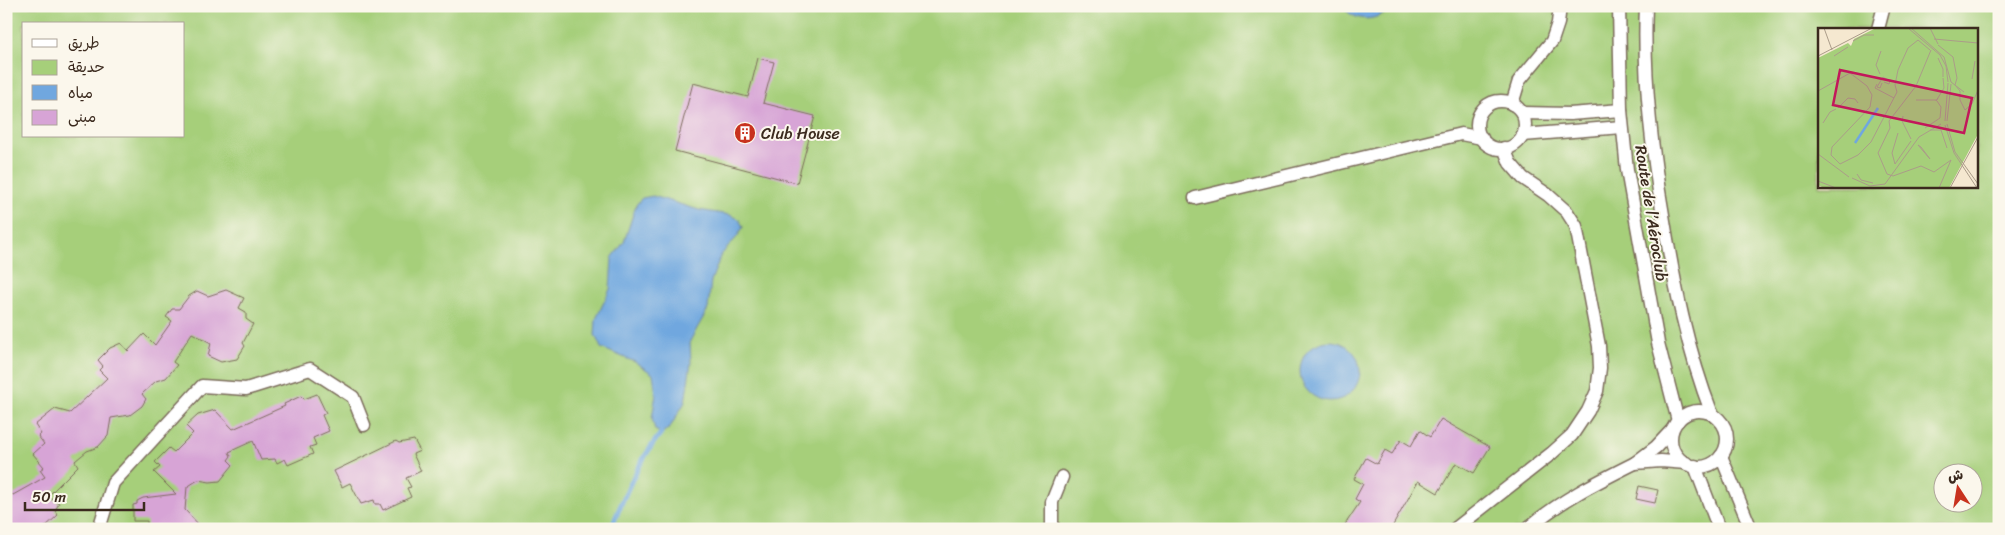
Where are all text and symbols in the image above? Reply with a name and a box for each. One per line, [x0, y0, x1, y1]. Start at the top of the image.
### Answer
legend [22, 22, 185, 138]
inset map [1818, 28, 1978, 188]
text: طريق [68, 30, 100, 56]
text: حديقة [68, 54, 105, 80]
text: مياه [68, 80, 93, 106]
text: مبنى [68, 104, 96, 130]
place label: Club House [761, 119, 840, 148]
building icon: Club House [733, 121, 757, 145]
street label: Route de l’Aéroclub [1626, 143, 1677, 283]
north arrow [1932, 462, 1982, 512]
text: ش [1945, 462, 1966, 490]
scale bar [25, 480, 144, 512]
text: 50 m [32, 484, 67, 510]

